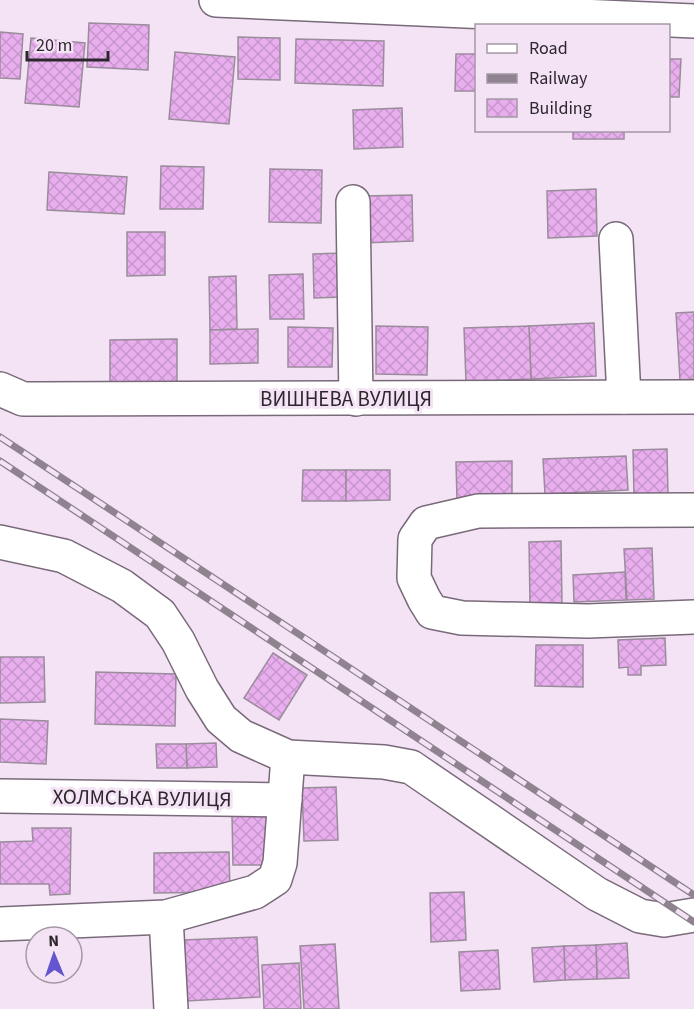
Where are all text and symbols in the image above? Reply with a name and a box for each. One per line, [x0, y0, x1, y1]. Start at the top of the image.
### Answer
scale bar [27, 24, 108, 62]
legend [475, 24, 670, 132]
text: 20 m [36, 33, 72, 58]
text: Road [529, 36, 568, 61]
text: Railway [529, 66, 588, 91]
text: Building [529, 96, 592, 121]
street label: ВИШНЕВА ВУЛИЦЯ [260, 384, 432, 414]
street label: ХОЛМСЬКА ВУЛИЦЯ [52, 781, 232, 815]
north arrow [24, 925, 84, 985]
text: N [48, 930, 59, 952]

